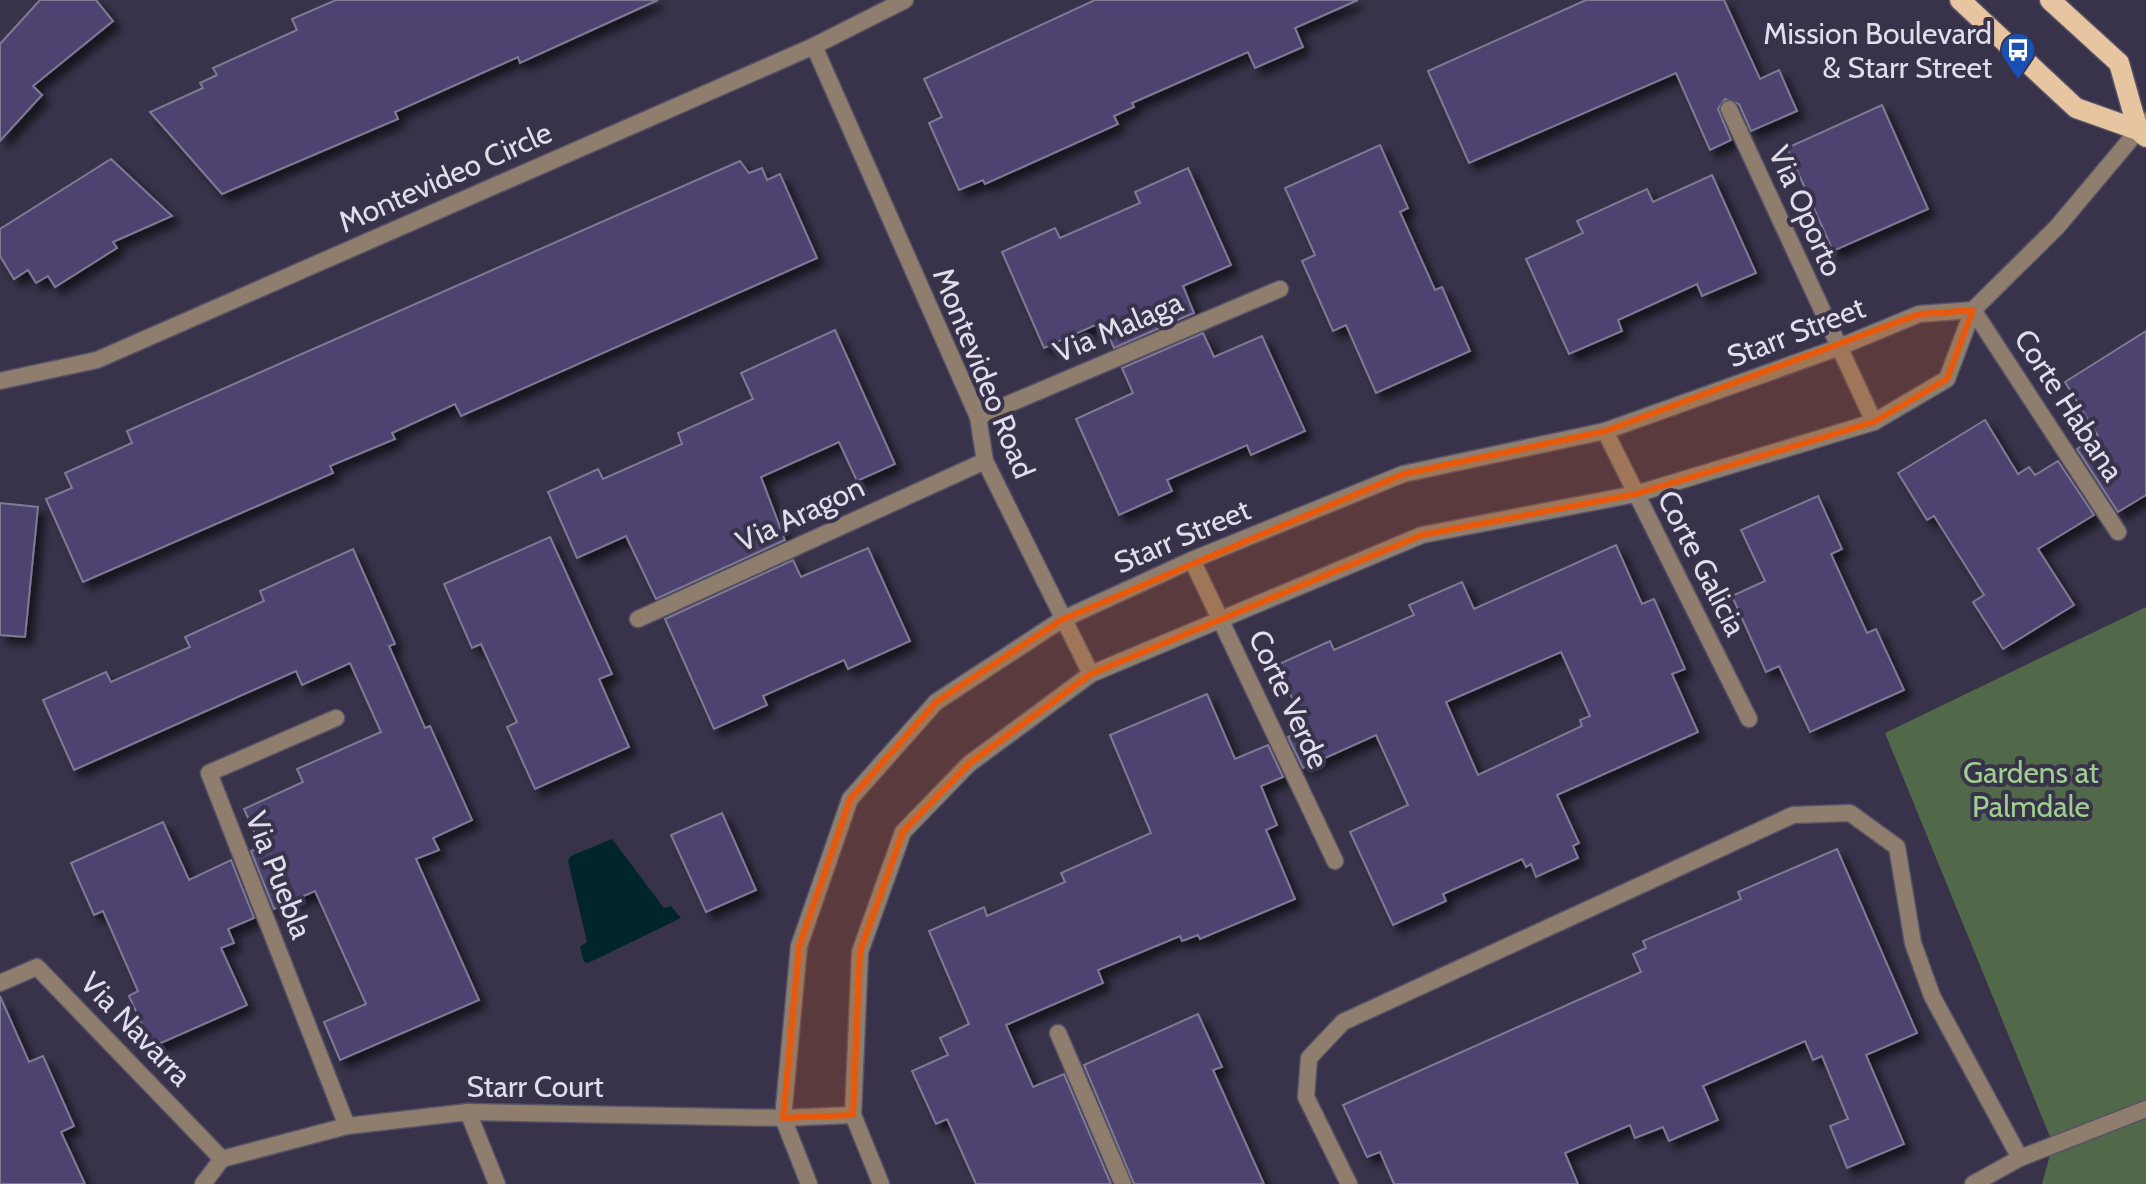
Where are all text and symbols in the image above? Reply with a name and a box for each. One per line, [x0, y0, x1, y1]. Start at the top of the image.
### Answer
place label: Mission Boulevard & Starr Street [1763, 15, 1992, 86]
bus stop icon: Mission Boulevard & Starr Street [1999, 31, 2037, 81]
street label: Montevideo Circle [333, 113, 557, 241]
street label: Via Oporto [1761, 140, 1851, 282]
street label: Montevideo Road [925, 262, 1043, 484]
street label: Via Malaga [1048, 283, 1189, 371]
street label: Starr Street [1722, 289, 1870, 375]
street label: Corte Habana [2006, 322, 2132, 488]
street label: Via Aragon [730, 468, 870, 560]
street label: Corte Galicia [1650, 484, 1755, 643]
street label: Starr Street [1108, 491, 1256, 581]
street label: Corte Verde [1241, 624, 1337, 774]
park label: Gardens at Palmdale [1963, 754, 2099, 825]
street label: Via Puebla [238, 806, 320, 944]
street label: Via Navarra [73, 964, 200, 1094]
street label: Starr Court [466, 1068, 604, 1105]

